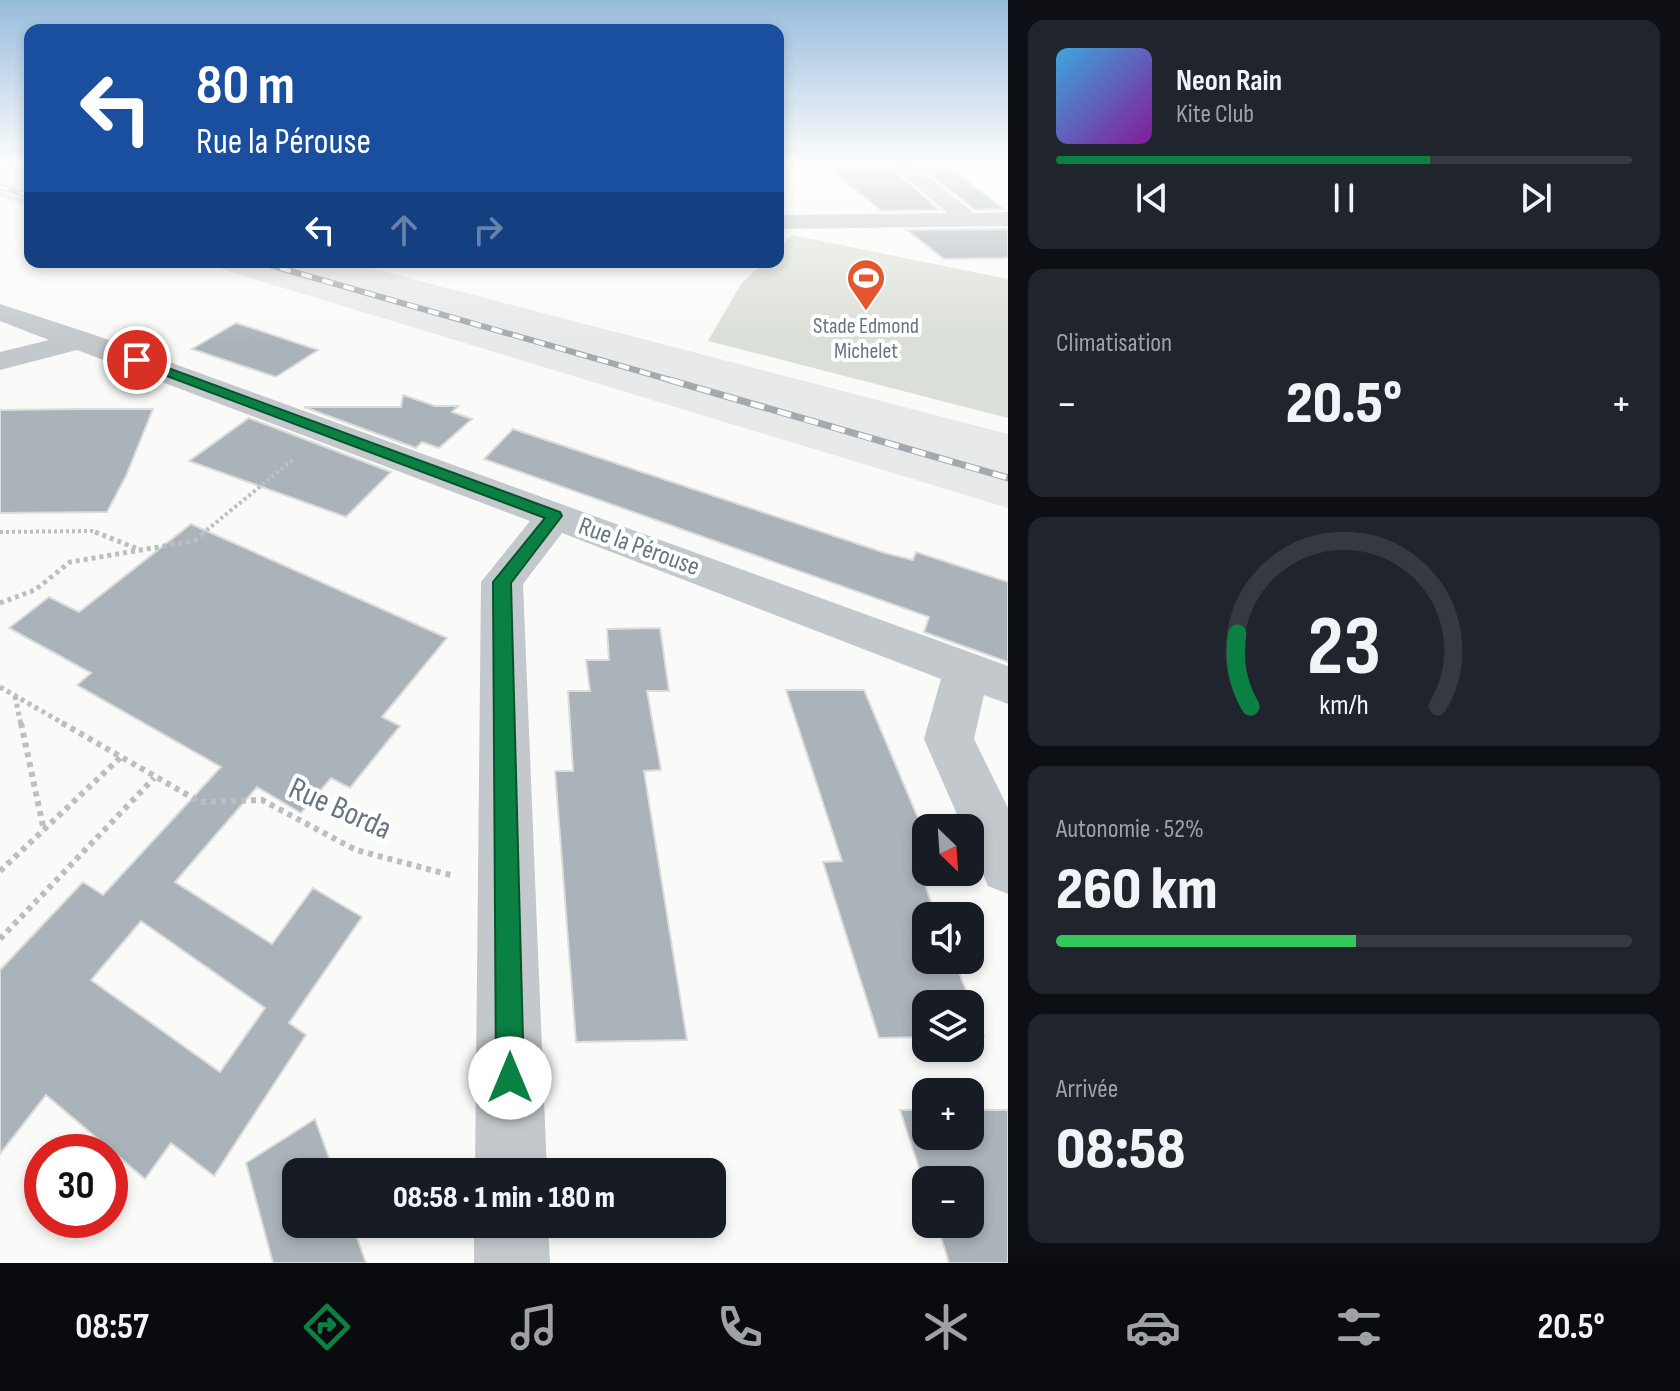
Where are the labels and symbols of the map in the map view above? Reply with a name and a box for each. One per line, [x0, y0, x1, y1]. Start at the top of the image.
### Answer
sports icon: Stade Edmond Michelet [845, 257, 887, 312]
place label: Stade Edmond Michelet [813, 313, 919, 365]
pin [103, 326, 171, 394]
street label: Rue la Pérouse [574, 511, 704, 583]
street label: Rue Borda [283, 769, 397, 849]
north arrow [912, 814, 984, 886]
position arrow [468, 1036, 552, 1120]
speed limit sign: 30 [24, 1134, 128, 1238]

